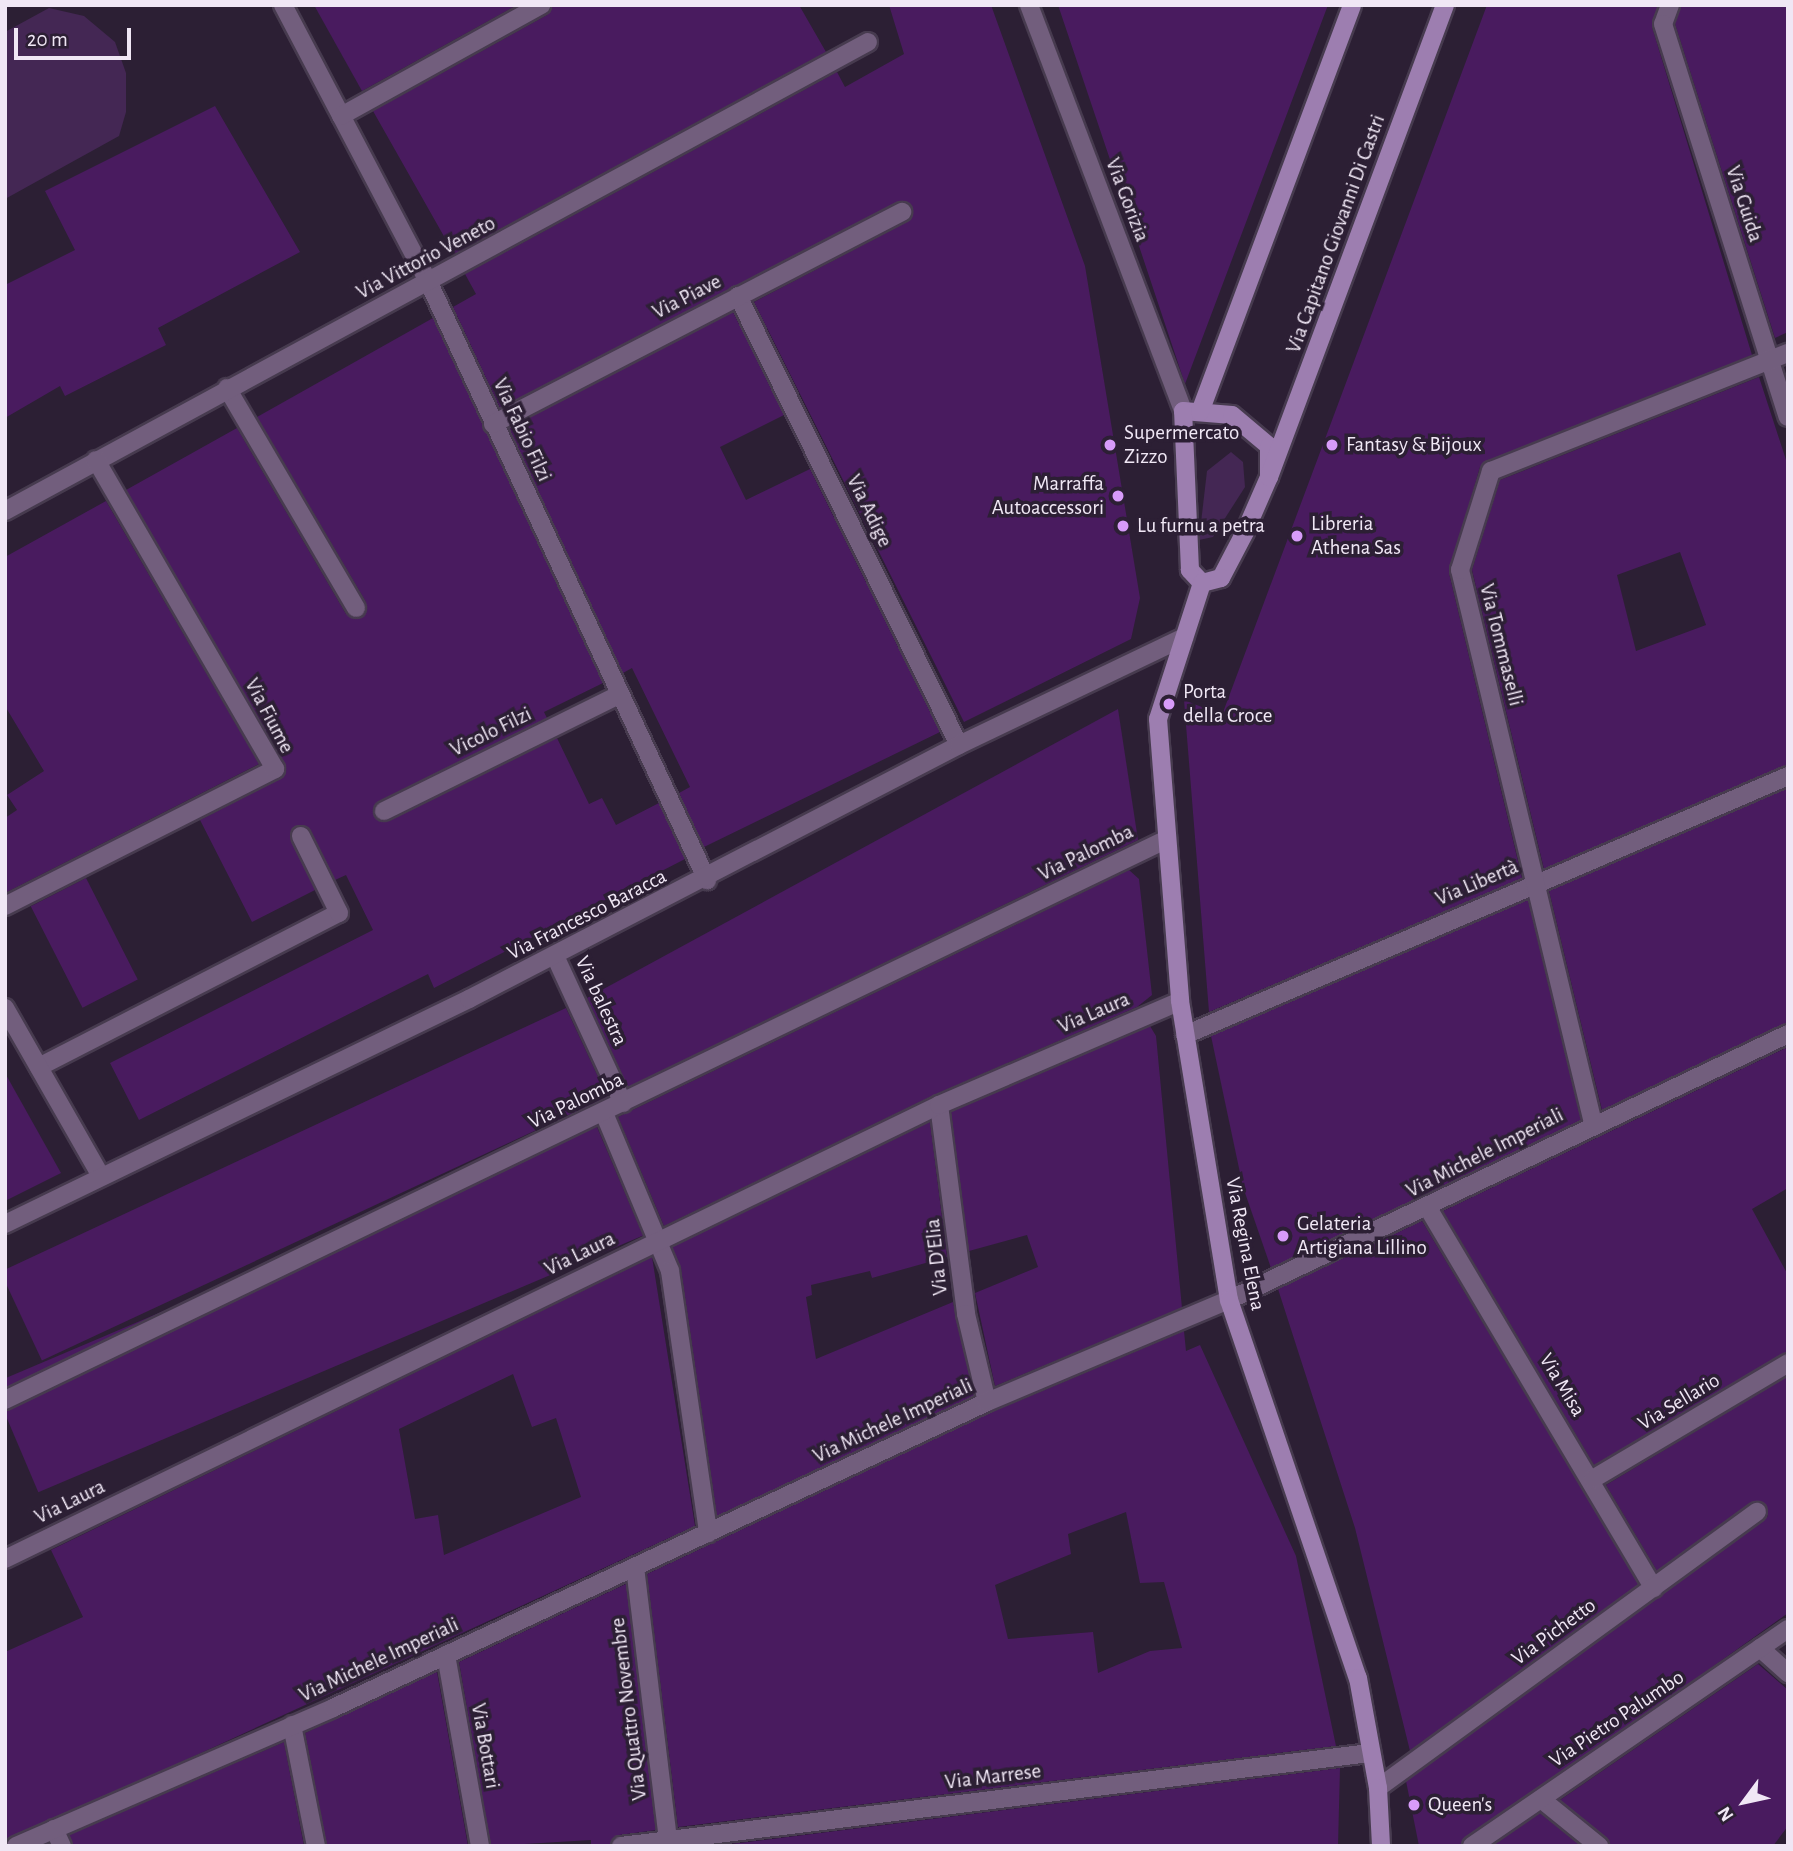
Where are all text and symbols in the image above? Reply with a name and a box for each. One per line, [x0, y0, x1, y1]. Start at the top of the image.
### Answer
scale bar [18, 14, 135, 58]
text: 20 m [27, 29, 68, 50]
street label: Via Capitano Giovanni Di Castri [1281, 111, 1391, 357]
street label: Via Gorizia [1100, 155, 1154, 245]
street label: Via Guida [1720, 163, 1768, 245]
street label: Via Vittorio Veneto [352, 211, 500, 305]
street label: Via Piave [648, 269, 726, 325]
street label: Via Fabio Filzi [487, 374, 557, 486]
place label: Supermercato Zizzo [1124, 420, 1239, 470]
place label: Fantasy & Bijoux [1346, 432, 1482, 458]
marker: Supermercato Zizzo [1102, 437, 1118, 453]
marker: Fantasy & Bijoux [1324, 437, 1340, 453]
street label: Via Adige [841, 471, 897, 551]
place label: Marraffa Autoaccessori [992, 471, 1104, 521]
marker: Marraffa Autoaccessori [1110, 488, 1126, 504]
place label: Libreria Athena Sas [1311, 511, 1401, 561]
place label: Lu furnu a petra [1137, 513, 1265, 539]
marker: Lu furnu a petra [1115, 518, 1131, 534]
marker: Libreria Athena Sas [1289, 528, 1305, 544]
street label: Via Tommaselli [1474, 581, 1528, 709]
street label: Via Fiume [239, 674, 299, 758]
place label: Porta della Croce [1183, 679, 1272, 729]
marker: Porta della Croce [1161, 696, 1177, 712]
street label: Vicolo Filzi [446, 702, 536, 762]
street label: Via Palomba [1034, 819, 1138, 887]
street label: Via Libertà [1432, 854, 1522, 912]
street label: Via Francesco Baracca [503, 864, 671, 966]
street label: Via balestra [569, 952, 633, 1050]
street label: Via Laura [1054, 987, 1134, 1039]
street label: Via Palomba [524, 1067, 628, 1135]
street label: Via Michele Imperiali [1402, 1102, 1568, 1204]
street label: Via Regina Elena [1220, 1175, 1270, 1313]
place label: Gelateria Artigiana Lillino [1297, 1211, 1427, 1261]
street label: Via D'Elia [920, 1217, 954, 1297]
street label: Via Laura [541, 1226, 619, 1282]
marker: Gelateria Artigiana Lillino [1275, 1228, 1291, 1244]
street label: Via Misa [1533, 1349, 1591, 1421]
street label: Via Sellario [1633, 1368, 1725, 1436]
street label: Via Michele Imperiali [809, 1373, 977, 1469]
street label: Via Laura [31, 1474, 109, 1530]
street label: Via Pichetto [1507, 1593, 1601, 1671]
street label: Via Michele Imperiali [295, 1612, 463, 1708]
street label: Via Quattro Novembre [605, 1616, 653, 1802]
street label: Via Pietro Palumbo [1545, 1665, 1689, 1773]
street label: Via Bottari [465, 1701, 505, 1791]
street label: Via Marrese [944, 1759, 1042, 1795]
north arrow [1709, 1767, 1779, 1837]
place label: Queen's [1428, 1792, 1492, 1818]
marker: Queen's [1406, 1797, 1422, 1813]
text: N [1714, 1803, 1738, 1824]

